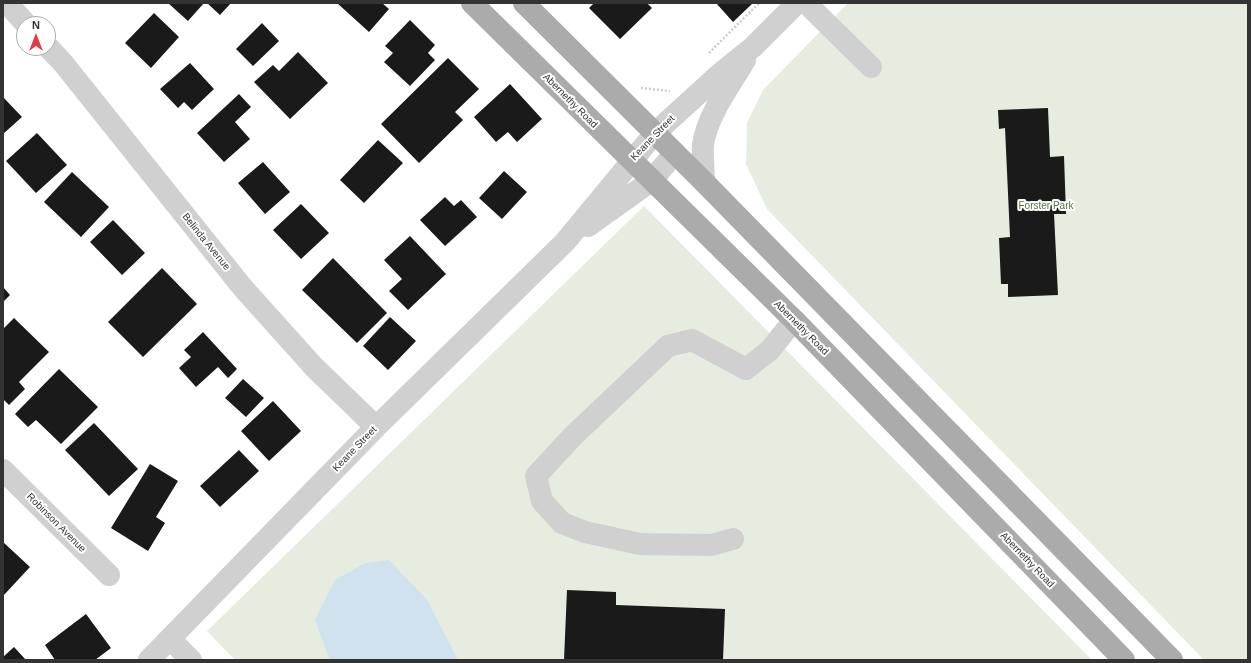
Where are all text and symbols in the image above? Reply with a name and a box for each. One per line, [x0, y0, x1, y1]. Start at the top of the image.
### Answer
north arrow [16, 16, 56, 56]
text: N [32, 19, 40, 31]
street label: Abernethy Road [540, 71, 600, 131]
street label: Keane Street [628, 113, 678, 163]
park label: Forster Park [1018, 200, 1074, 212]
street label: Belinda Avenue [179, 211, 233, 273]
street label: Abernethy Road [771, 298, 831, 358]
street label: Keane Street [330, 424, 380, 474]
street label: Robinson Avenue [24, 491, 88, 555]
street label: Abernethy Road [998, 530, 1056, 590]

